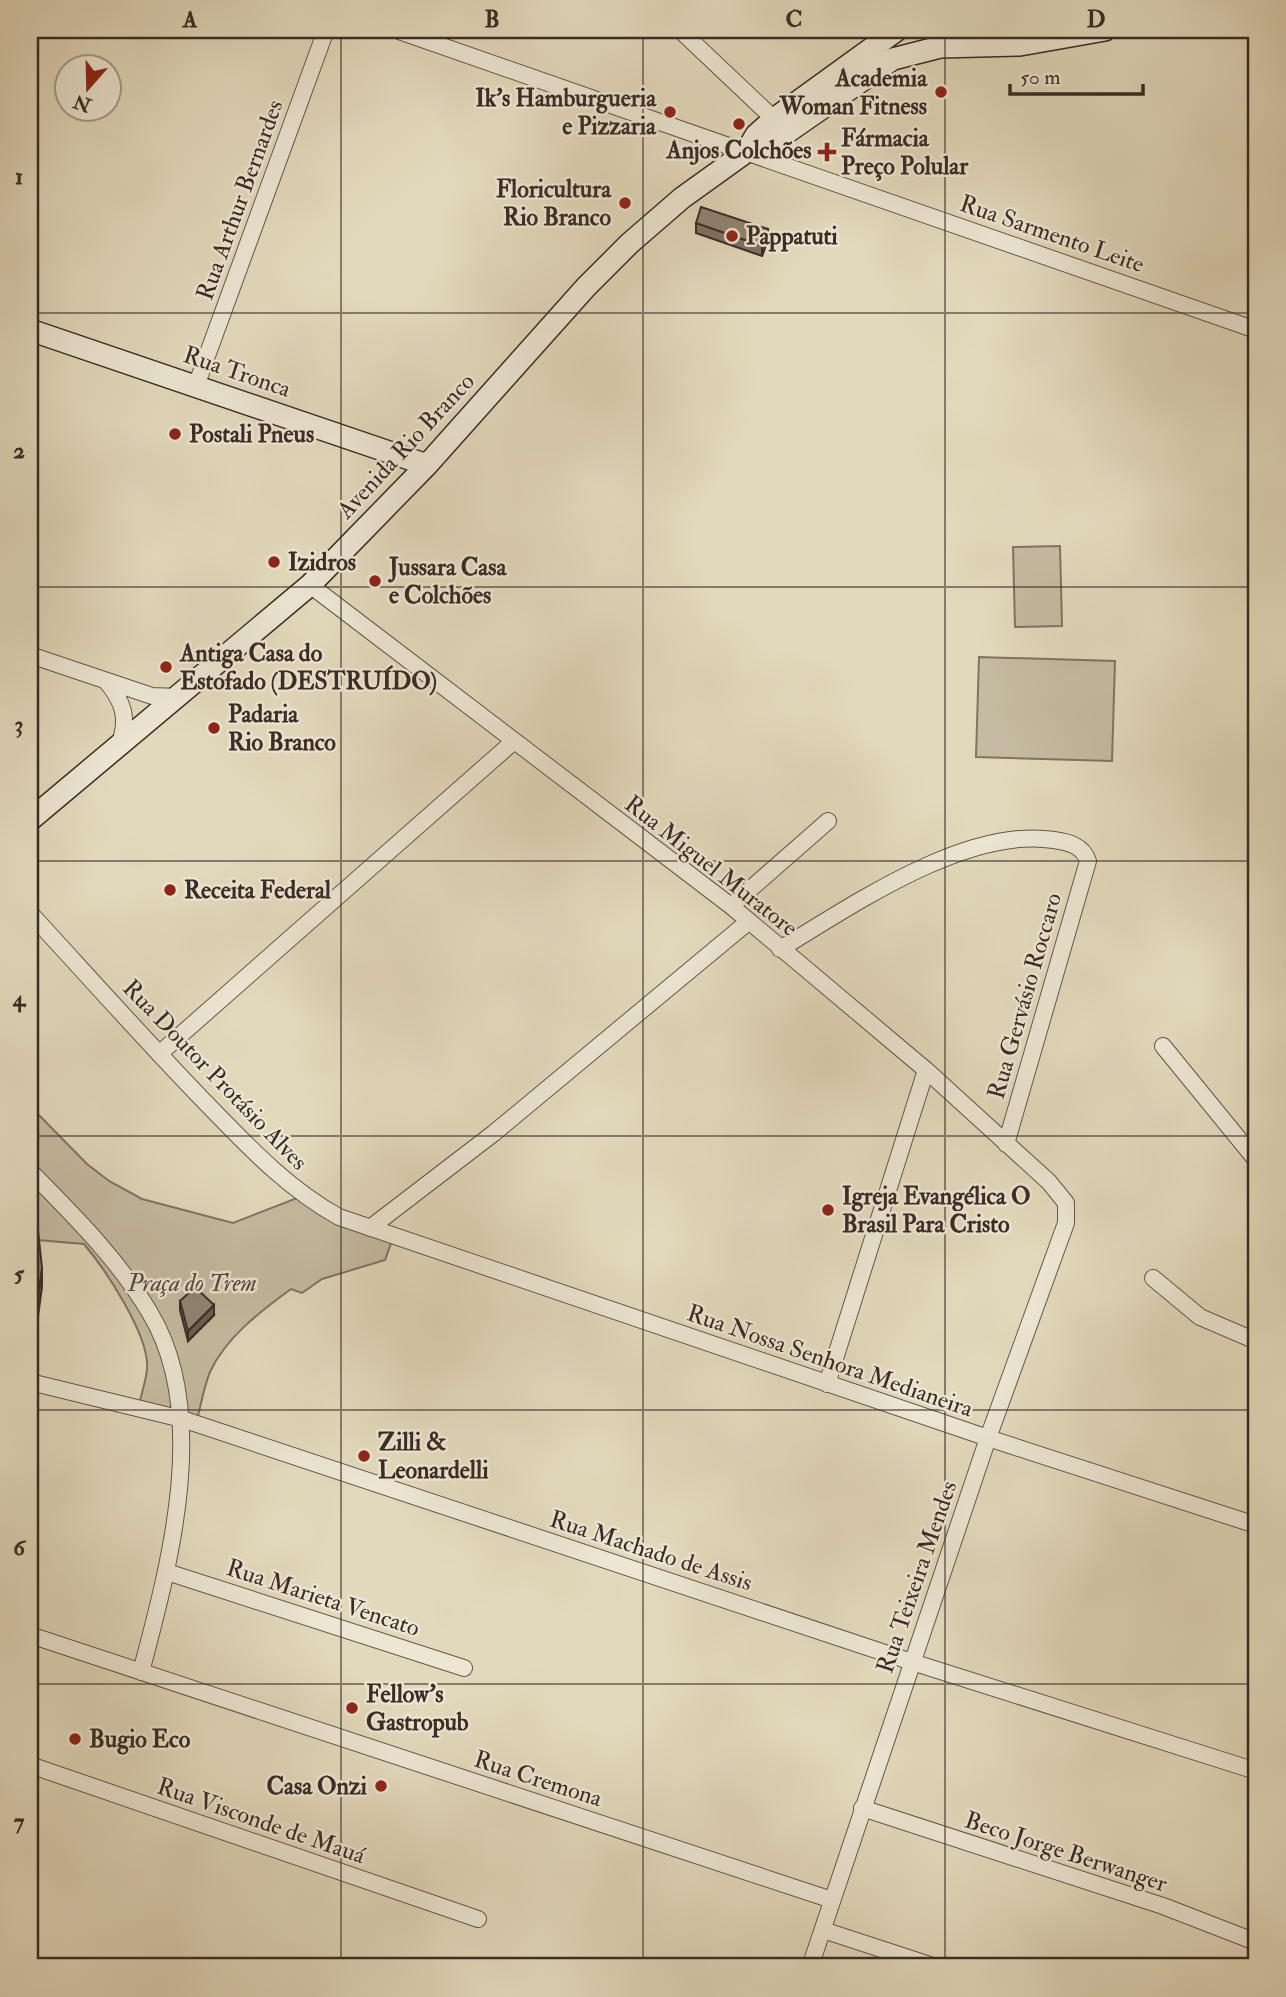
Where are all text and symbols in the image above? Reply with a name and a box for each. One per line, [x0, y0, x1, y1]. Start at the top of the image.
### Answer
text: A [182, 5, 198, 34]
text: B [484, 5, 500, 34]
text: C [786, 5, 802, 34]
text: D [1087, 5, 1105, 34]
north arrow [52, 52, 122, 122]
scale bar [1010, 52, 1142, 96]
place label: Academia Woman Fitness [779, 63, 928, 122]
text: 50 m [1020, 64, 1061, 91]
place label: Ik's Hamburgueria e Pizzaria [475, 83, 657, 142]
marker: Academia Woman Fitness [933, 84, 949, 100]
text: N [70, 89, 96, 118]
street label: Rua Arthur Bernardes [189, 96, 291, 304]
marker: Ik's Hamburgueria e Pizzaria [662, 104, 678, 120]
marker: Anjos Colchões [731, 116, 747, 132]
place label: Fármacia Preço Polular [841, 123, 969, 182]
place label: Anjos Colchões [665, 135, 812, 166]
marker: Fármacia Preço Polular [819, 144, 835, 160]
text: 1 [15, 162, 23, 191]
place label: Floricultura Rio Branco [496, 174, 612, 233]
street label: Rua Sarmento Leite [956, 188, 1148, 280]
marker: Floricultura Rio Branco [617, 195, 633, 211]
place label: Pappatuti [746, 221, 838, 252]
marker: Pappatuti [724, 228, 740, 244]
street label: Rua Tronca [179, 339, 296, 405]
street label: Avenida Rio Branco [330, 367, 481, 526]
place label: Postali Pneus [189, 419, 314, 450]
marker: Postali Pneus [167, 426, 183, 442]
text: 2 [13, 436, 25, 465]
place label: Izidros [288, 547, 356, 578]
place label: Jussara Casa e Colchões [388, 552, 507, 611]
marker: Izidros [266, 554, 282, 570]
marker: Jussara Casa e Colchões [367, 573, 383, 589]
place label: Antiga Casa do Estofado (DESTRUÍDO) [179, 638, 437, 697]
marker: Antiga Casa do Estofado (DESTRUÍDO) [158, 659, 174, 675]
place label: Padaria Rio Branco [228, 699, 336, 758]
text: 3 [15, 710, 23, 739]
marker: Padaria Rio Branco [206, 720, 222, 736]
street label: Rua Miguel Muratore [618, 789, 804, 943]
place label: Receita Federal [184, 875, 332, 906]
marker: Receita Federal [162, 882, 178, 898]
street label: Rua Gervásio Roccaro [981, 889, 1069, 1103]
street label: Rua Doutor Protásio Alves [116, 973, 314, 1177]
text: 4 [12, 984, 27, 1013]
place label: Igreja Evangélica O Brasil Para Cristo [842, 1181, 1031, 1240]
marker: Igreja Evangélica O Brasil Para Cristo [820, 1202, 836, 1218]
text: 5 [14, 1259, 25, 1288]
park label: Praça do Trem [126, 1268, 257, 1299]
street label: Rua Nossa Senhora Medianeira [683, 1297, 978, 1425]
place label: Zilli & Leonardelli [378, 1427, 489, 1486]
marker: Zilli & Leonardelli [356, 1448, 372, 1464]
street label: Rua Teixeira Mendes [870, 1477, 964, 1677]
street label: Rua Machado de Assis [546, 1504, 756, 1598]
text: 6 [13, 1533, 27, 1562]
street label: Rua Marieta Vencato [222, 1552, 424, 1644]
place label: Fellow's Gastropub [366, 1679, 469, 1738]
marker: Fellow's Gastropub [344, 1700, 360, 1716]
place label: Bugio Eco [89, 1724, 191, 1755]
marker: Bugio Eco [67, 1731, 83, 1747]
street label: Rua Cremona [470, 1744, 607, 1815]
street label: Rua Visconde de Mauá [153, 1771, 370, 1872]
place label: Casa Onzi [267, 1771, 368, 1802]
marker: Casa Onzi [373, 1778, 389, 1794]
street label: Beco Jorge Berwanger [961, 1805, 1171, 1899]
text: 7 [14, 1807, 25, 1836]

